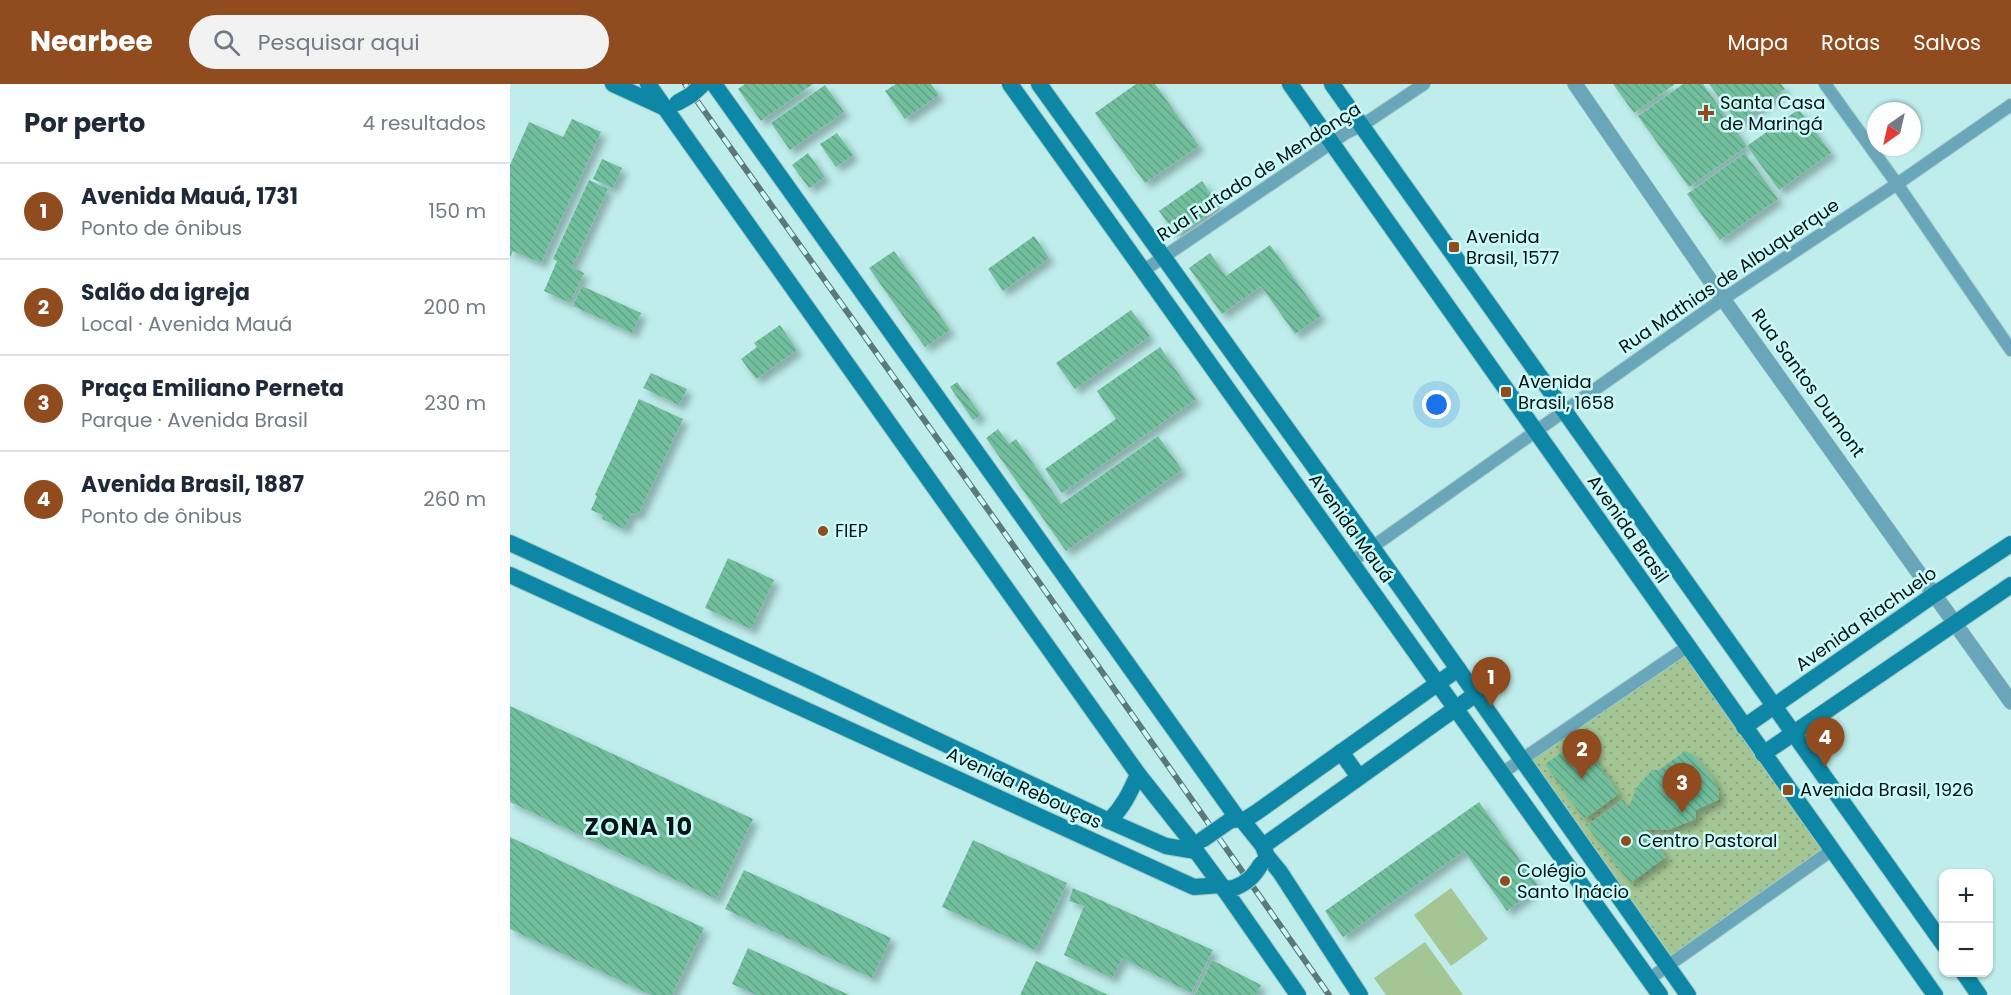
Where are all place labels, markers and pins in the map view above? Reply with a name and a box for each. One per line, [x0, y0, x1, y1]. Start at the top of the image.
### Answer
place label: Santa Casa de Maringá [1720, 90, 1825, 136]
marker: Santa Casa de Maringá [1697, 104, 1715, 122]
place label: Avenida Brasil, 1577 [1466, 224, 1559, 270]
marker: Avenida Brasil, 1577 [1447, 240, 1461, 254]
place label: Avenida Brasil, 1658 [1518, 369, 1614, 415]
marker: Avenida Brasil, 1658 [1499, 385, 1513, 399]
place label: FIEP [835, 518, 868, 543]
marker: FIEP [816, 524, 830, 538]
pin: 1 [1472, 658, 1510, 707]
pin: 4 [1806, 718, 1844, 767]
pin: 2 [1562, 730, 1602, 779]
pin: 3 [1662, 764, 1702, 813]
place label: Avenida Brasil, 1926 [1800, 777, 1974, 802]
marker: Avenida Brasil, 1926 [1781, 783, 1795, 797]
place label: Centro Pastoral [1638, 828, 1778, 853]
marker: Centro Pastoral [1619, 834, 1633, 848]
place label: Colégio Santo Inácio [1517, 858, 1629, 904]
marker: Colégio Santo Inácio [1498, 874, 1512, 888]

